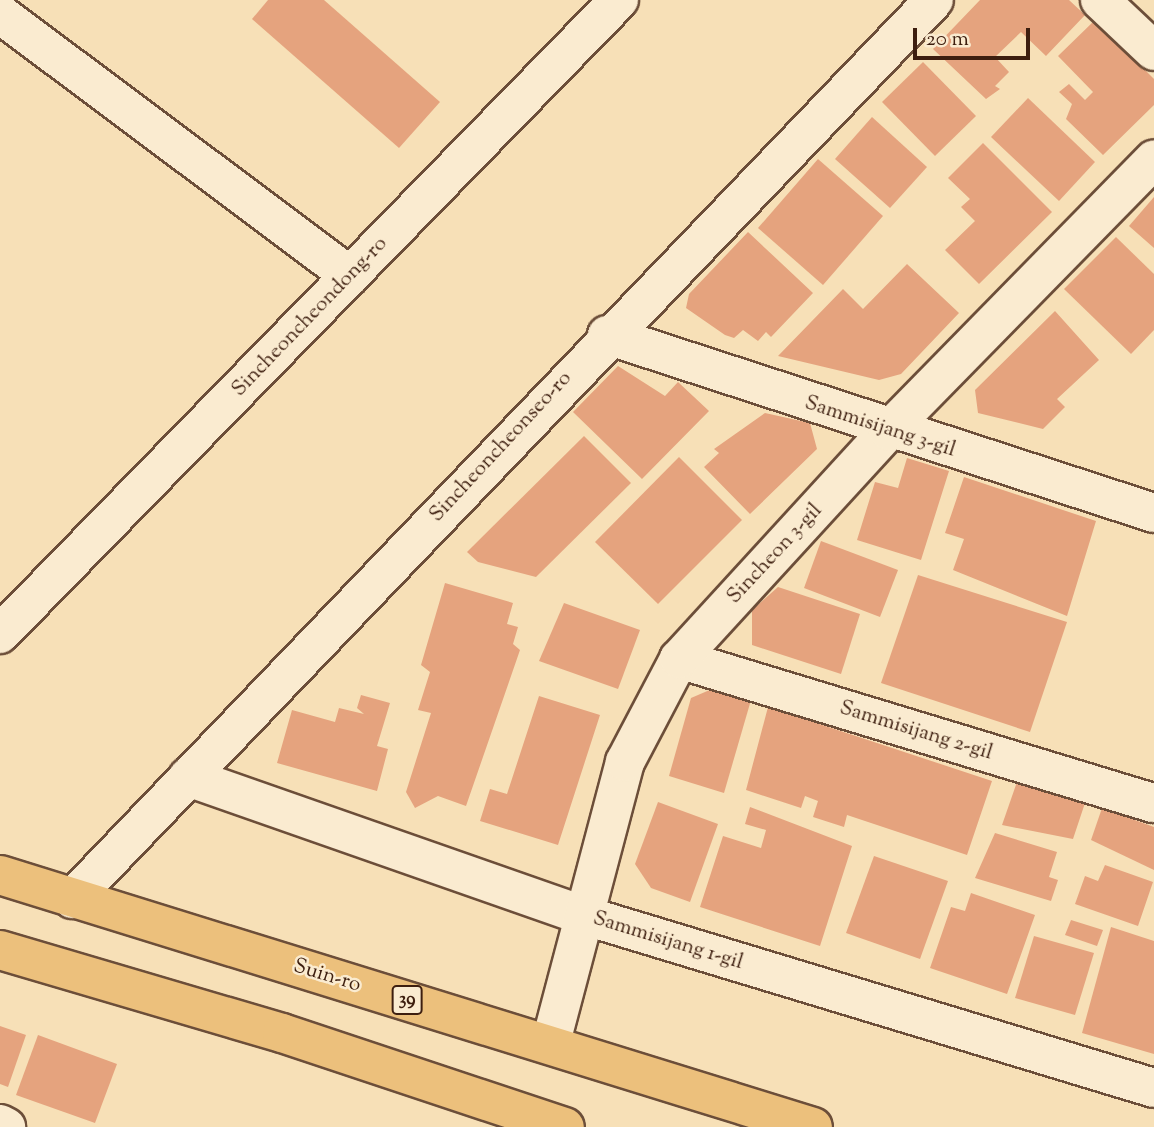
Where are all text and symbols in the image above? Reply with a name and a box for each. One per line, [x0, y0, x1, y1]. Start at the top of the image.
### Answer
scale bar [916, 14, 1033, 58]
text: 20 m [926, 25, 969, 55]
street label: Sincheoncheondong-ro [227, 232, 393, 402]
street label: Sincheoncheonseo-ro [425, 366, 577, 528]
street label: Sammisijang 3-gil [801, 391, 959, 463]
street label: Sincheon 3-gil [722, 499, 828, 609]
street label: Sammisijang 2-gil [837, 696, 995, 766]
street label: Sammisijang 1-gil [590, 906, 746, 976]
street label: Suin-ro [290, 954, 364, 998]
road number: 39 [391, 984, 423, 1016]

